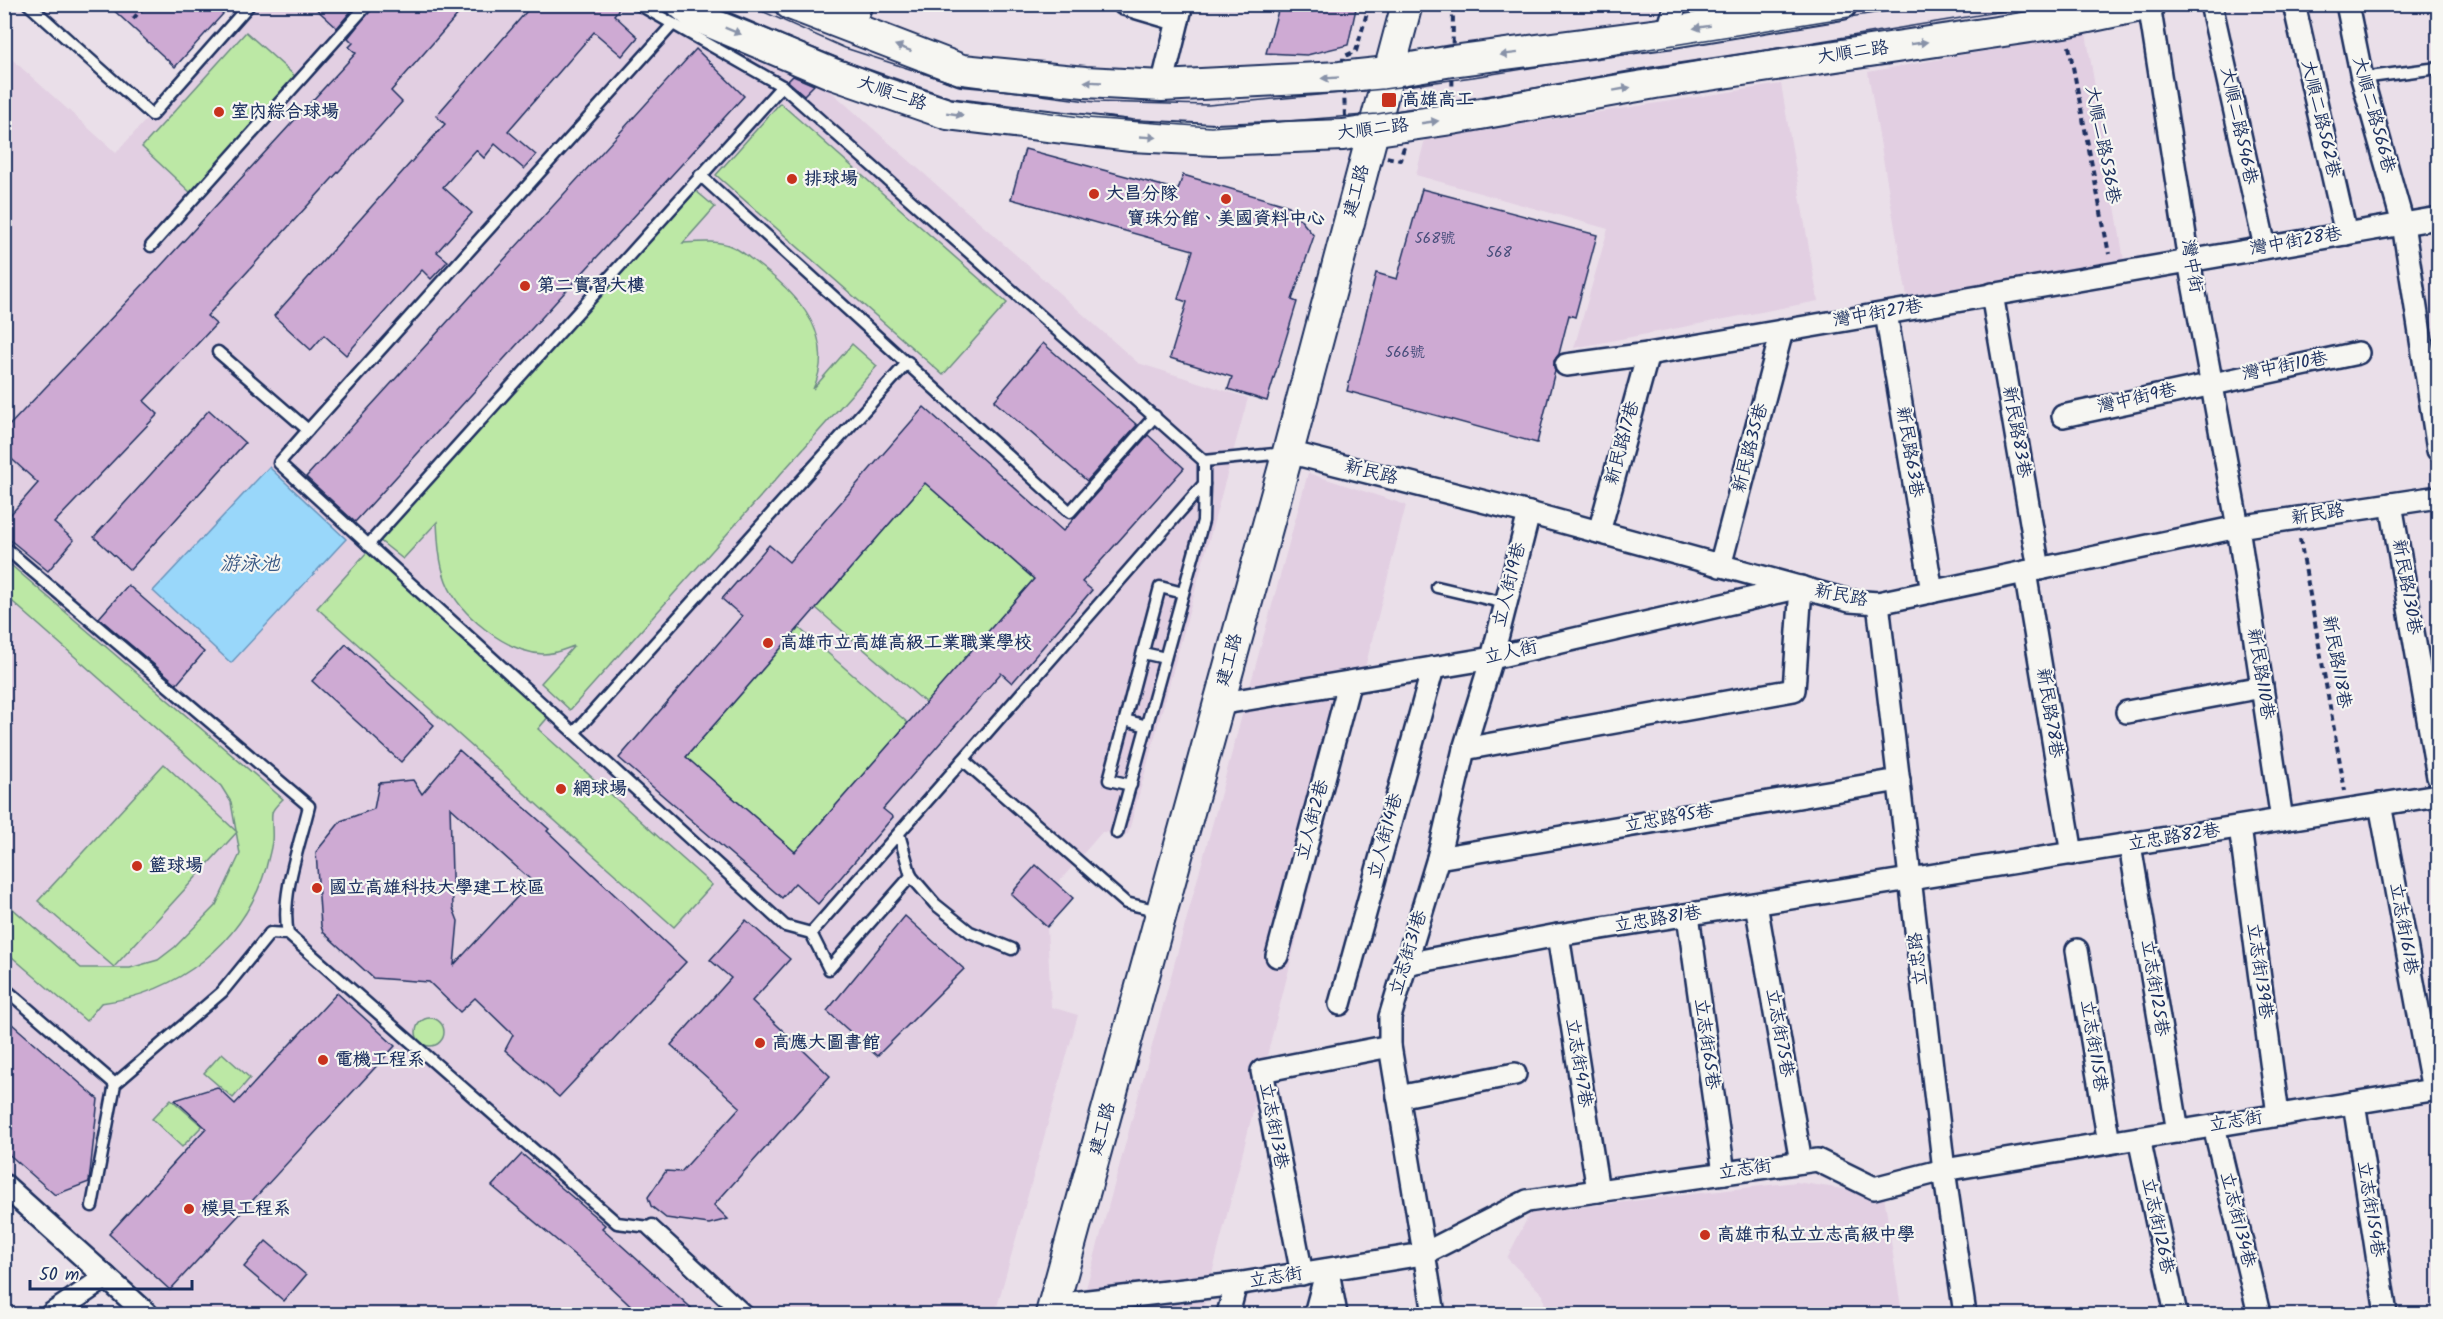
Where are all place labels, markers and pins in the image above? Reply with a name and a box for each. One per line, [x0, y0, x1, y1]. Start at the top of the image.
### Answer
place label: 高雄高工 [1402, 86, 1474, 115]
marker: 高雄高工 [1380, 91, 1398, 109]
place label: 室內綜合球場 [231, 98, 339, 127]
marker: 室內綜合球場 [212, 105, 226, 119]
place label: 排球場 [804, 165, 858, 194]
marker: 排球場 [785, 172, 799, 186]
place label: 大昌分隊 [1106, 180, 1178, 209]
marker: 大昌分隊 [1087, 187, 1101, 201]
marker: 寶珠分館、美國資料中心 [1219, 192, 1233, 206]
place label: 寶珠分館、美國資料中心 [1127, 205, 1325, 234]
place label: 第二實習大樓 [537, 272, 645, 301]
marker: 第二實習大樓 [518, 279, 532, 293]
place label: 高雄市立高雄高級工業職業學校 [780, 629, 1032, 658]
marker: 高雄市立高雄高級工業職業學校 [761, 636, 775, 650]
place label: 網球場 [573, 775, 627, 804]
marker: 網球場 [554, 782, 568, 796]
place label: 籃球場 [149, 852, 203, 881]
marker: 籃球場 [130, 859, 144, 873]
place label: 國立高雄科技大學建工校區 [329, 874, 545, 903]
marker: 國立高雄科技大學建工校區 [310, 881, 324, 895]
place label: 高應大圖書館 [772, 1029, 880, 1058]
marker: 高應大圖書館 [753, 1036, 767, 1050]
place label: 電機工程系 [335, 1046, 425, 1075]
marker: 電機工程系 [316, 1053, 330, 1067]
place label: 模具工程系 [201, 1195, 291, 1224]
marker: 模具工程系 [182, 1202, 196, 1216]
place label: 高雄市私立立志高級中學 [1717, 1221, 1915, 1250]
marker: 高雄市私立立志高級中學 [1698, 1228, 1712, 1242]

